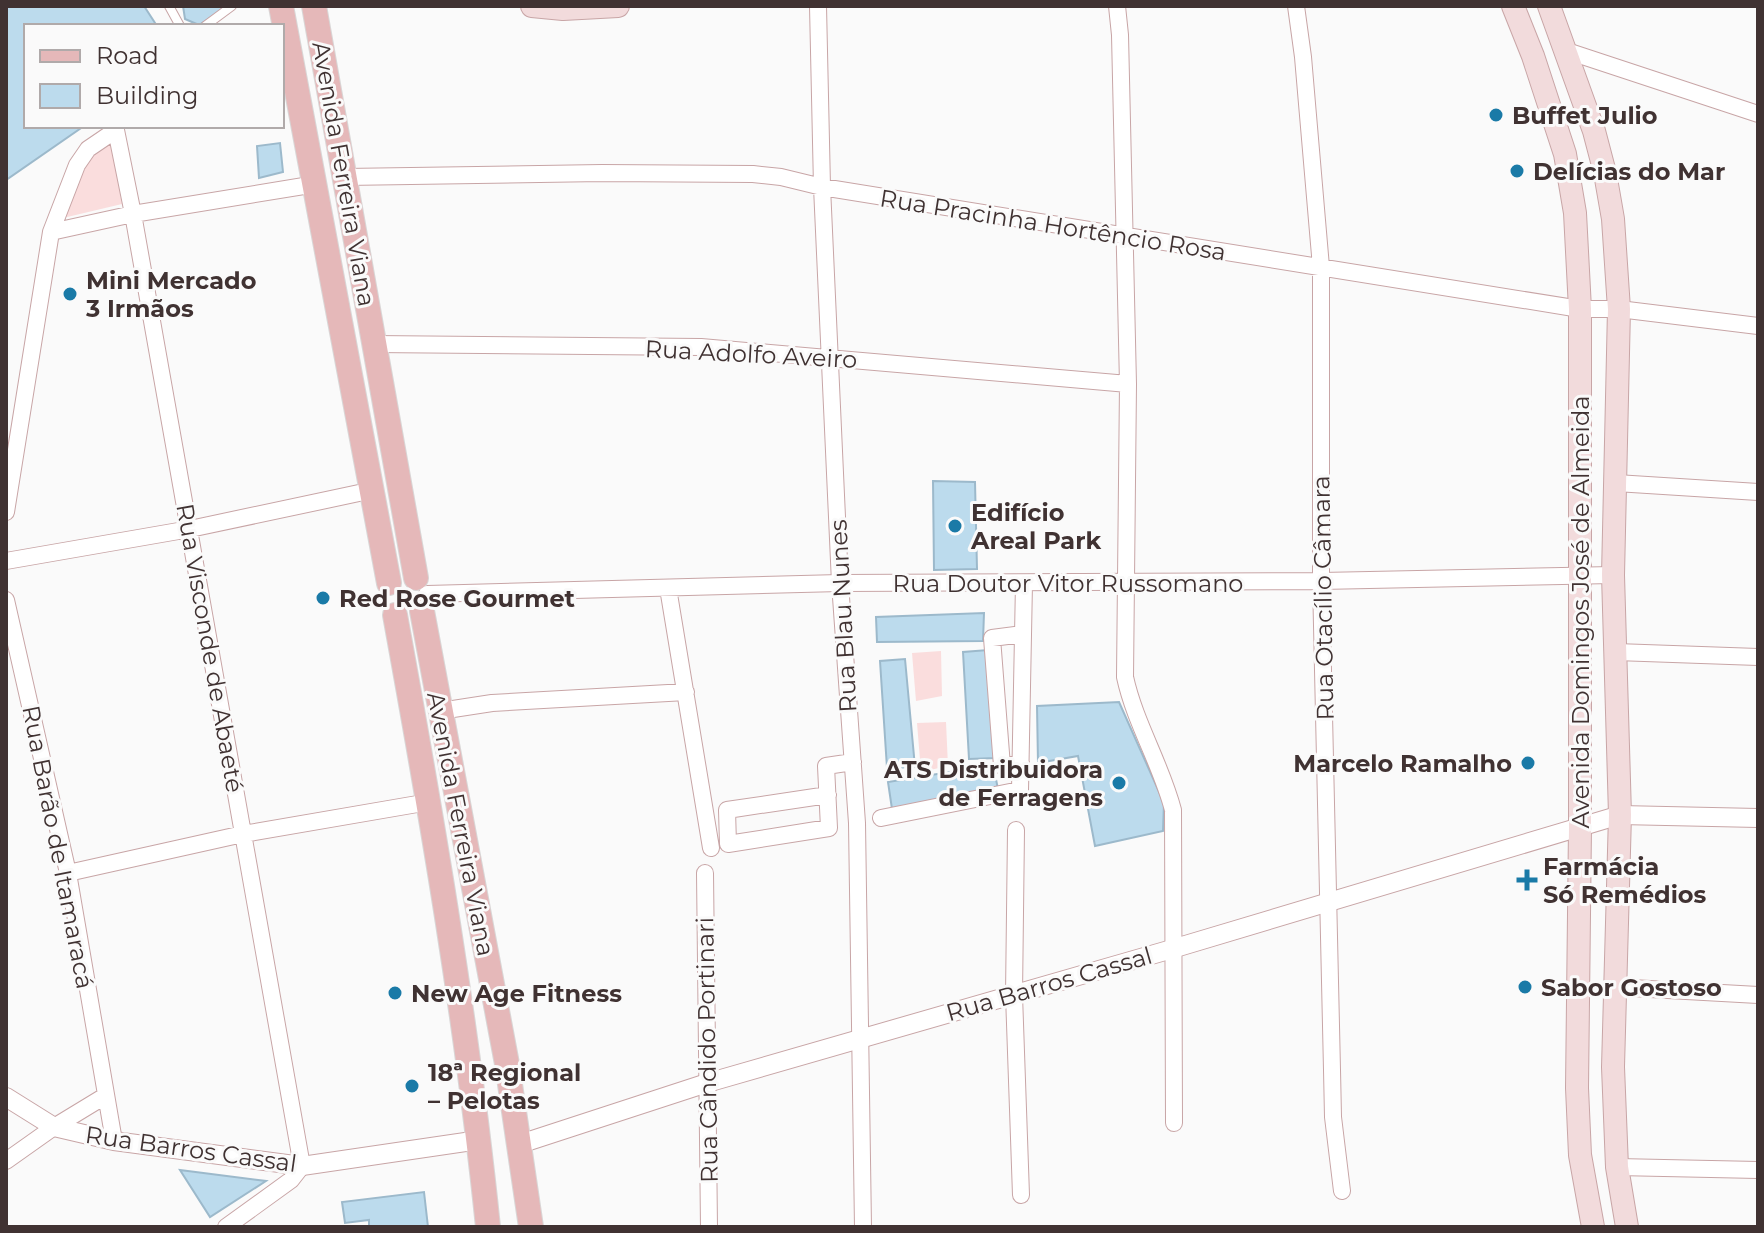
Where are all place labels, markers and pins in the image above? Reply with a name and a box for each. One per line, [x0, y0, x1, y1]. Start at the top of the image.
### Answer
place label: Buffet Julio [1512, 101, 1658, 130]
marker: Buffet Julio [1487, 106, 1505, 124]
place label: Delícias do Mar [1533, 157, 1725, 186]
marker: Delícias do Mar [1508, 162, 1526, 180]
place label: Mini Mercado 3 Irmãos [85, 266, 256, 323]
marker: Mini Mercado 3 Irmãos [61, 285, 79, 303]
place label: Edifício Areal Park [970, 498, 1101, 555]
marker: Edifício Areal Park [946, 517, 964, 535]
place label: Red Rose Gourmet [339, 584, 576, 613]
marker: Red Rose Gourmet [314, 589, 332, 607]
place label: Marcelo Ramalho [1293, 749, 1512, 778]
marker: Marcelo Ramalho [1519, 754, 1537, 772]
place label: ATS Distribuidora de Ferragens [883, 755, 1103, 812]
marker: ATS Distribuidora de Ferragens [1110, 774, 1128, 792]
place label: Farmácia Só Remédios [1543, 852, 1707, 909]
marker: Farmácia Só Remédios [1518, 871, 1536, 889]
place label: Sabor Gostoso [1541, 973, 1722, 1002]
marker: Sabor Gostoso [1516, 978, 1534, 996]
place label: New Age Fitness [411, 979, 622, 1008]
marker: New Age Fitness [386, 984, 404, 1002]
place label: 18ª Regional – Pelotas [428, 1058, 581, 1115]
marker: 18ª Regional – Pelotas [403, 1077, 421, 1095]

